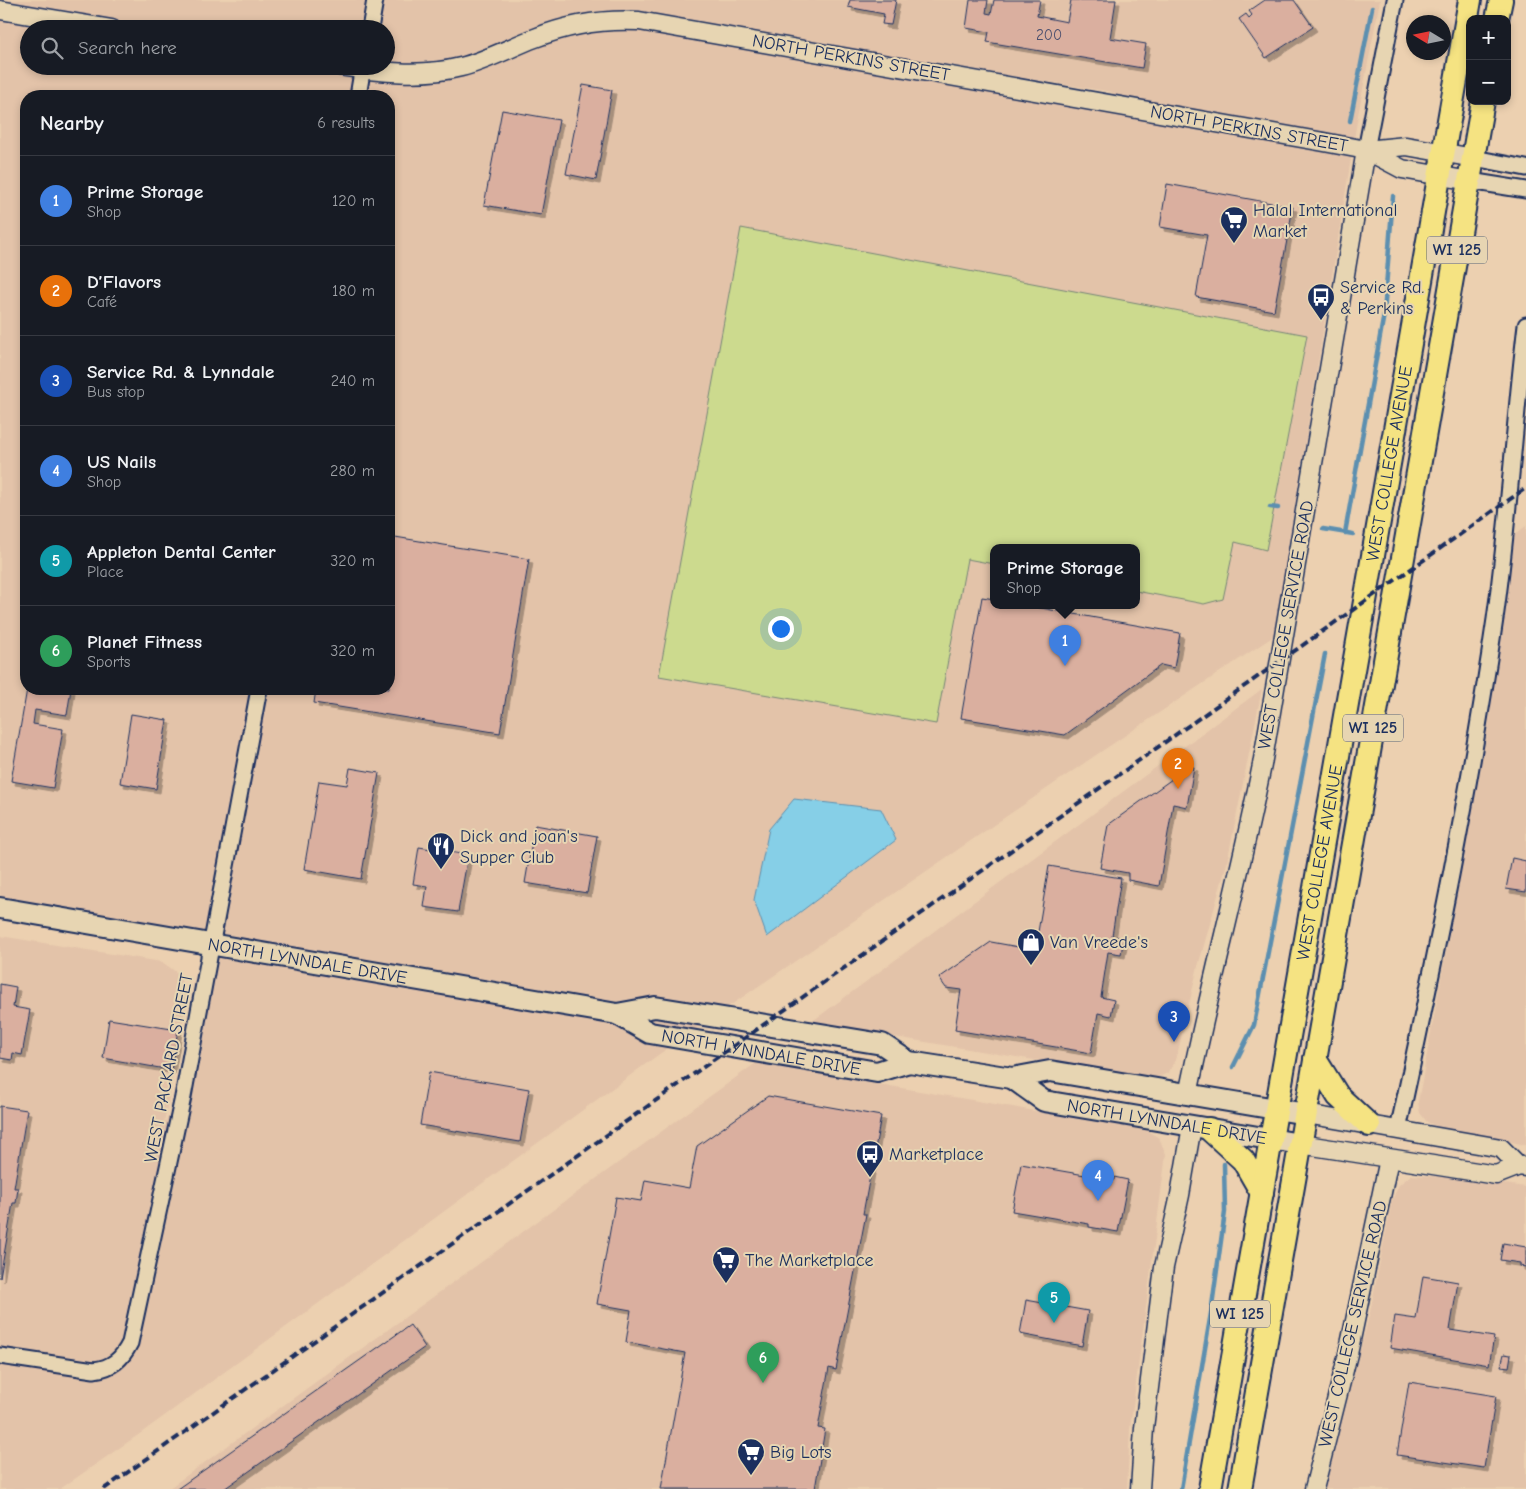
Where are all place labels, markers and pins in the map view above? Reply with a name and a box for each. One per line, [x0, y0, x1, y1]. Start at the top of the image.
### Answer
place label: Halal International Market [1253, 200, 1397, 242]
supermarket icon: Halal International Market [1219, 205, 1249, 244]
place label: Service Rd. & Perkins [1340, 277, 1424, 319]
bus stop icon: Service Rd. & Perkins [1306, 282, 1336, 321]
pin: 1 [1049, 625, 1081, 666]
pin: 2 [1162, 748, 1194, 789]
place label: Dick and joan's Supper Club [460, 826, 578, 868]
restaurant icon: Dick and joan's Supper Club [426, 831, 456, 870]
shop icon: Van Vreede's [1016, 927, 1046, 966]
place label: Van Vreede's [1050, 932, 1148, 953]
pin: 3 [1158, 1001, 1190, 1042]
bus stop icon: Marketplace [855, 1139, 885, 1178]
place label: Marketplace [889, 1144, 984, 1165]
pin: 4 [1082, 1160, 1114, 1201]
supermarket icon: The Marketplace [711, 1245, 741, 1284]
place label: The Marketplace [745, 1250, 874, 1271]
pin: 5 [1038, 1282, 1070, 1323]
pin: 6 [747, 1342, 779, 1383]
supermarket icon: Big Lots [736, 1437, 766, 1476]
place label: Big Lots [770, 1442, 832, 1463]

